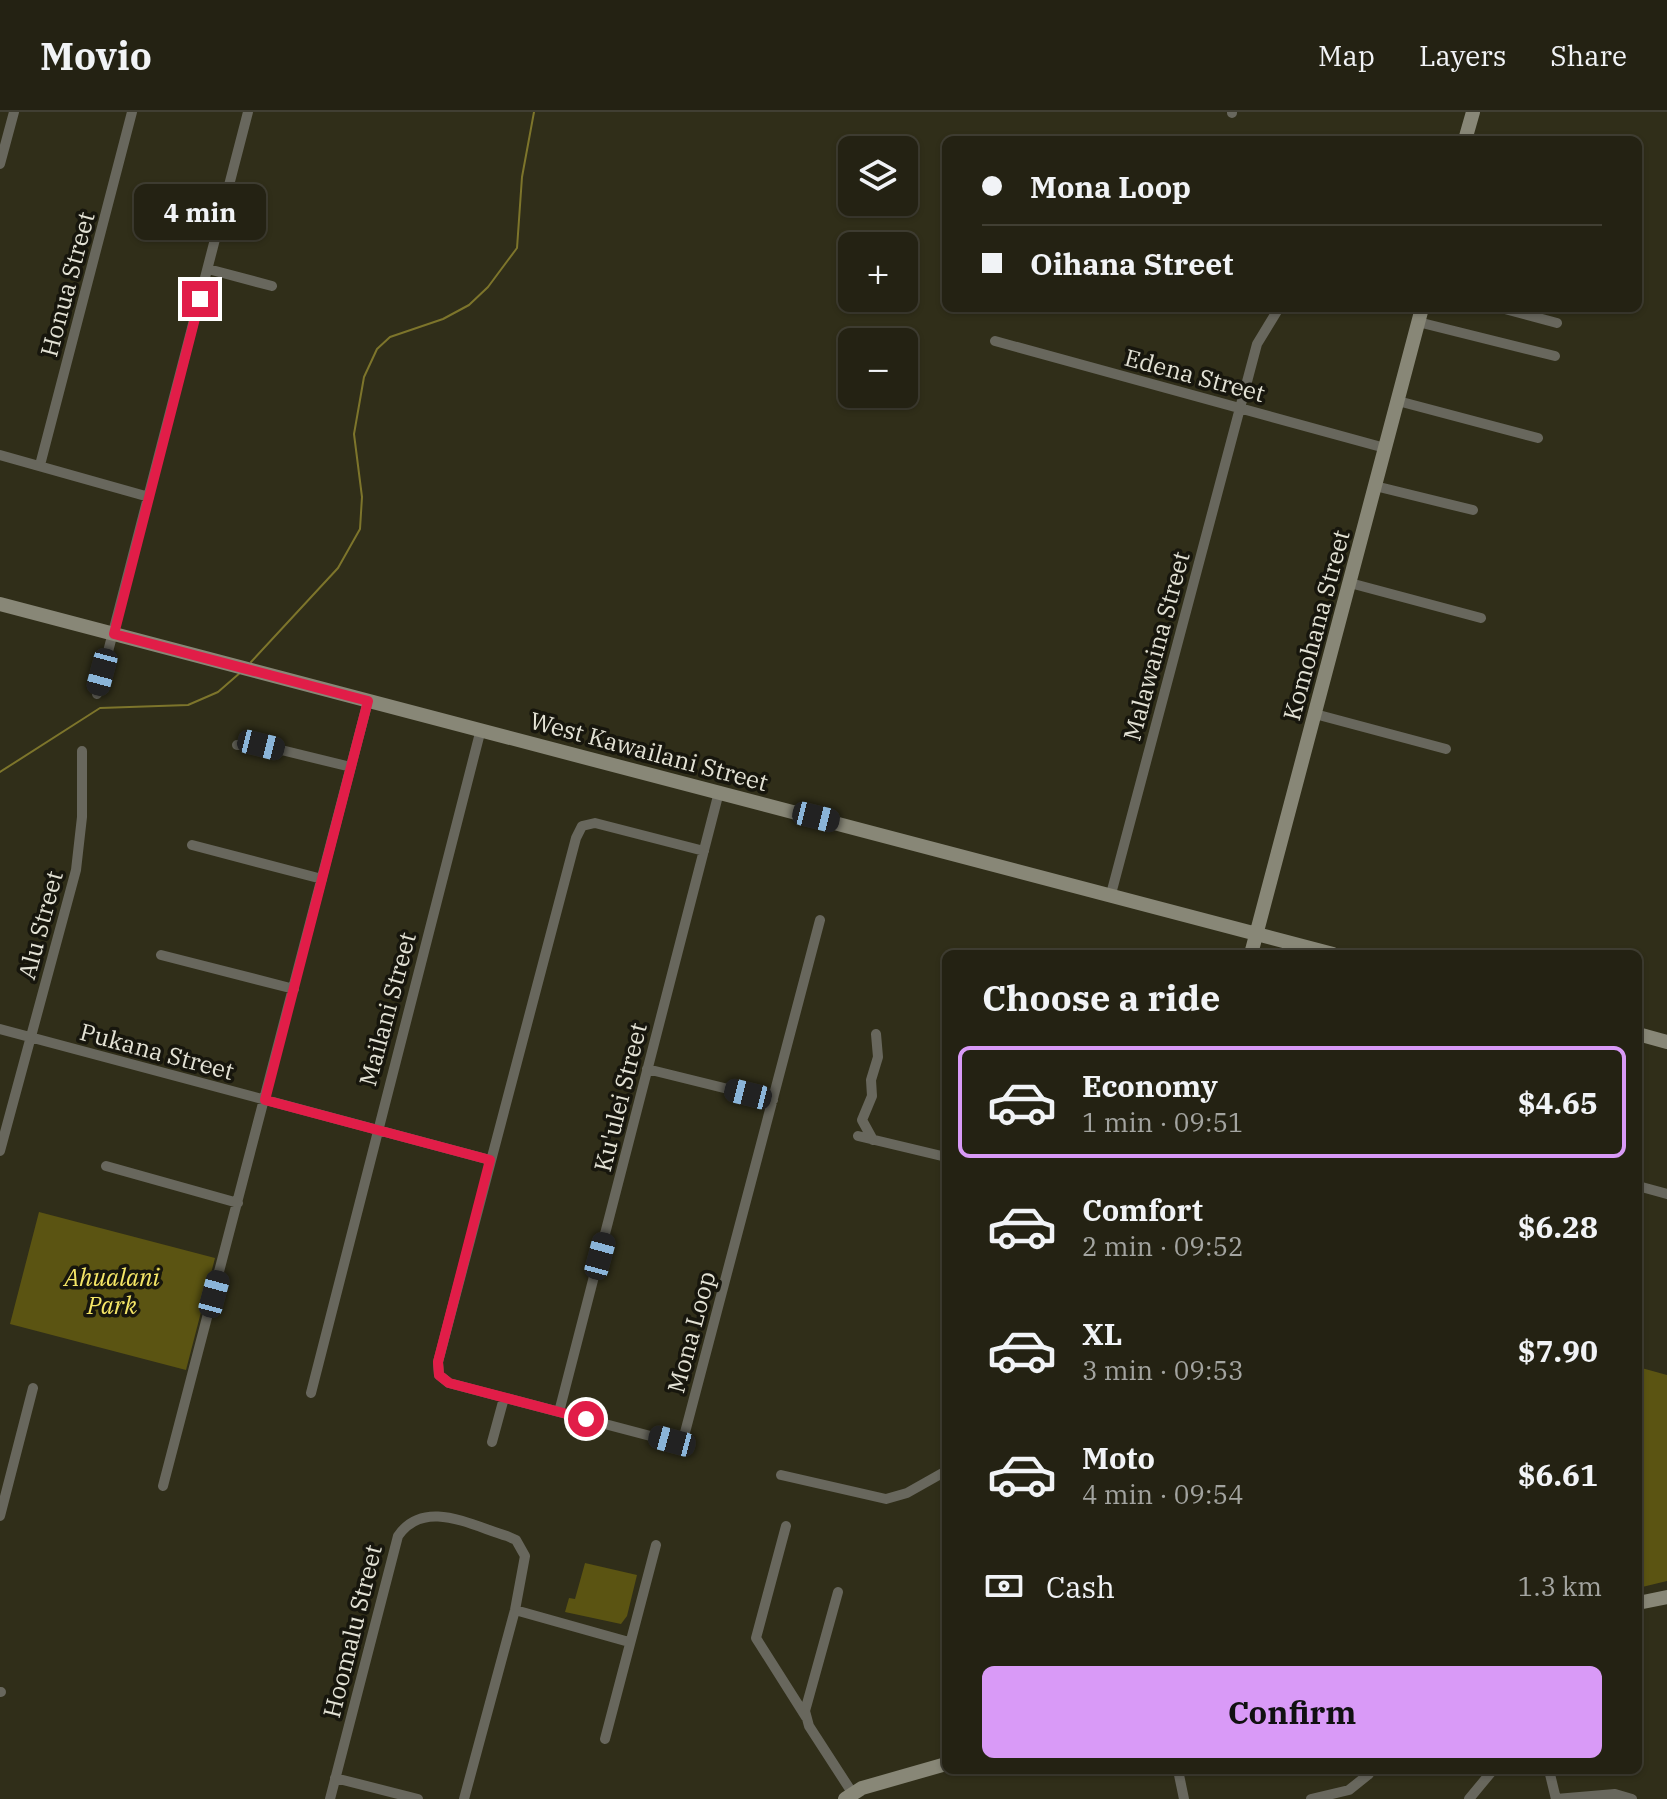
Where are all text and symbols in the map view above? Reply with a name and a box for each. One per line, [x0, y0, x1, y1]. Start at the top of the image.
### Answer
text: Movio [40, 31, 152, 80]
text: Map [1318, 37, 1375, 74]
text: Layers [1419, 37, 1506, 74]
text: Share [1550, 37, 1627, 74]
map controls [838, 136, 918, 408]
button: layers [838, 136, 918, 216]
text: Mona Loop [1030, 167, 1191, 206]
callout: 4 min [134, 183, 266, 239]
text: 4 min [164, 195, 236, 229]
street label: Honua Street [32, 208, 102, 360]
button: + [838, 232, 918, 312]
text: Oihana Street [1030, 244, 1233, 283]
route end [182, 281, 218, 317]
button: − [838, 328, 918, 408]
street label: Edena Street [1121, 341, 1269, 409]
street label: Komohana Street [1275, 526, 1357, 724]
street label: Malawaina Street [1115, 548, 1197, 744]
car [84, 646, 120, 698]
street label: West Kawailani Street [526, 704, 772, 798]
car [235, 728, 287, 762]
car [790, 800, 842, 834]
street label: Alu Street [10, 867, 70, 983]
street label: Mailani Street [351, 929, 423, 1089]
text: Choose a ride [982, 974, 1221, 1021]
street label: Pukana Street [76, 1015, 238, 1087]
street label: Ku'ulei Street [586, 1019, 654, 1175]
icon: car [986, 1066, 1058, 1138]
text: Economy [1082, 1066, 1218, 1105]
car [722, 1077, 774, 1111]
text: $4.65 [1518, 1083, 1598, 1122]
text: 1 min · 09:51 [1082, 1105, 1244, 1139]
icon: car [986, 1190, 1058, 1262]
text: Comfort [1082, 1190, 1203, 1229]
text: $6.28 [1518, 1207, 1598, 1246]
text: 2 min · 09:52 [1082, 1229, 1244, 1263]
car [582, 1230, 618, 1282]
park label: Ahualani Park [62, 1261, 161, 1321]
car [196, 1268, 232, 1320]
street label: Mona Loop [659, 1268, 723, 1396]
icon: car [986, 1314, 1058, 1386]
text: XL [1082, 1314, 1122, 1353]
text: $7.90 [1518, 1331, 1598, 1370]
text: 3 min · 09:53 [1082, 1353, 1244, 1387]
route start [568, 1401, 604, 1437]
car [646, 1423, 698, 1459]
icon: car [986, 1438, 1058, 1510]
text: Moto [1082, 1438, 1155, 1477]
text: $6.61 [1518, 1455, 1598, 1494]
text: 4 min · 09:54 [1082, 1477, 1244, 1511]
street label: Hoomalu Street [315, 1541, 389, 1721]
icon: cash [982, 1564, 1026, 1608]
text: Cash [1046, 1567, 1115, 1606]
text: 1.3 km [1518, 1569, 1602, 1603]
button: Confirm [982, 1666, 1602, 1758]

